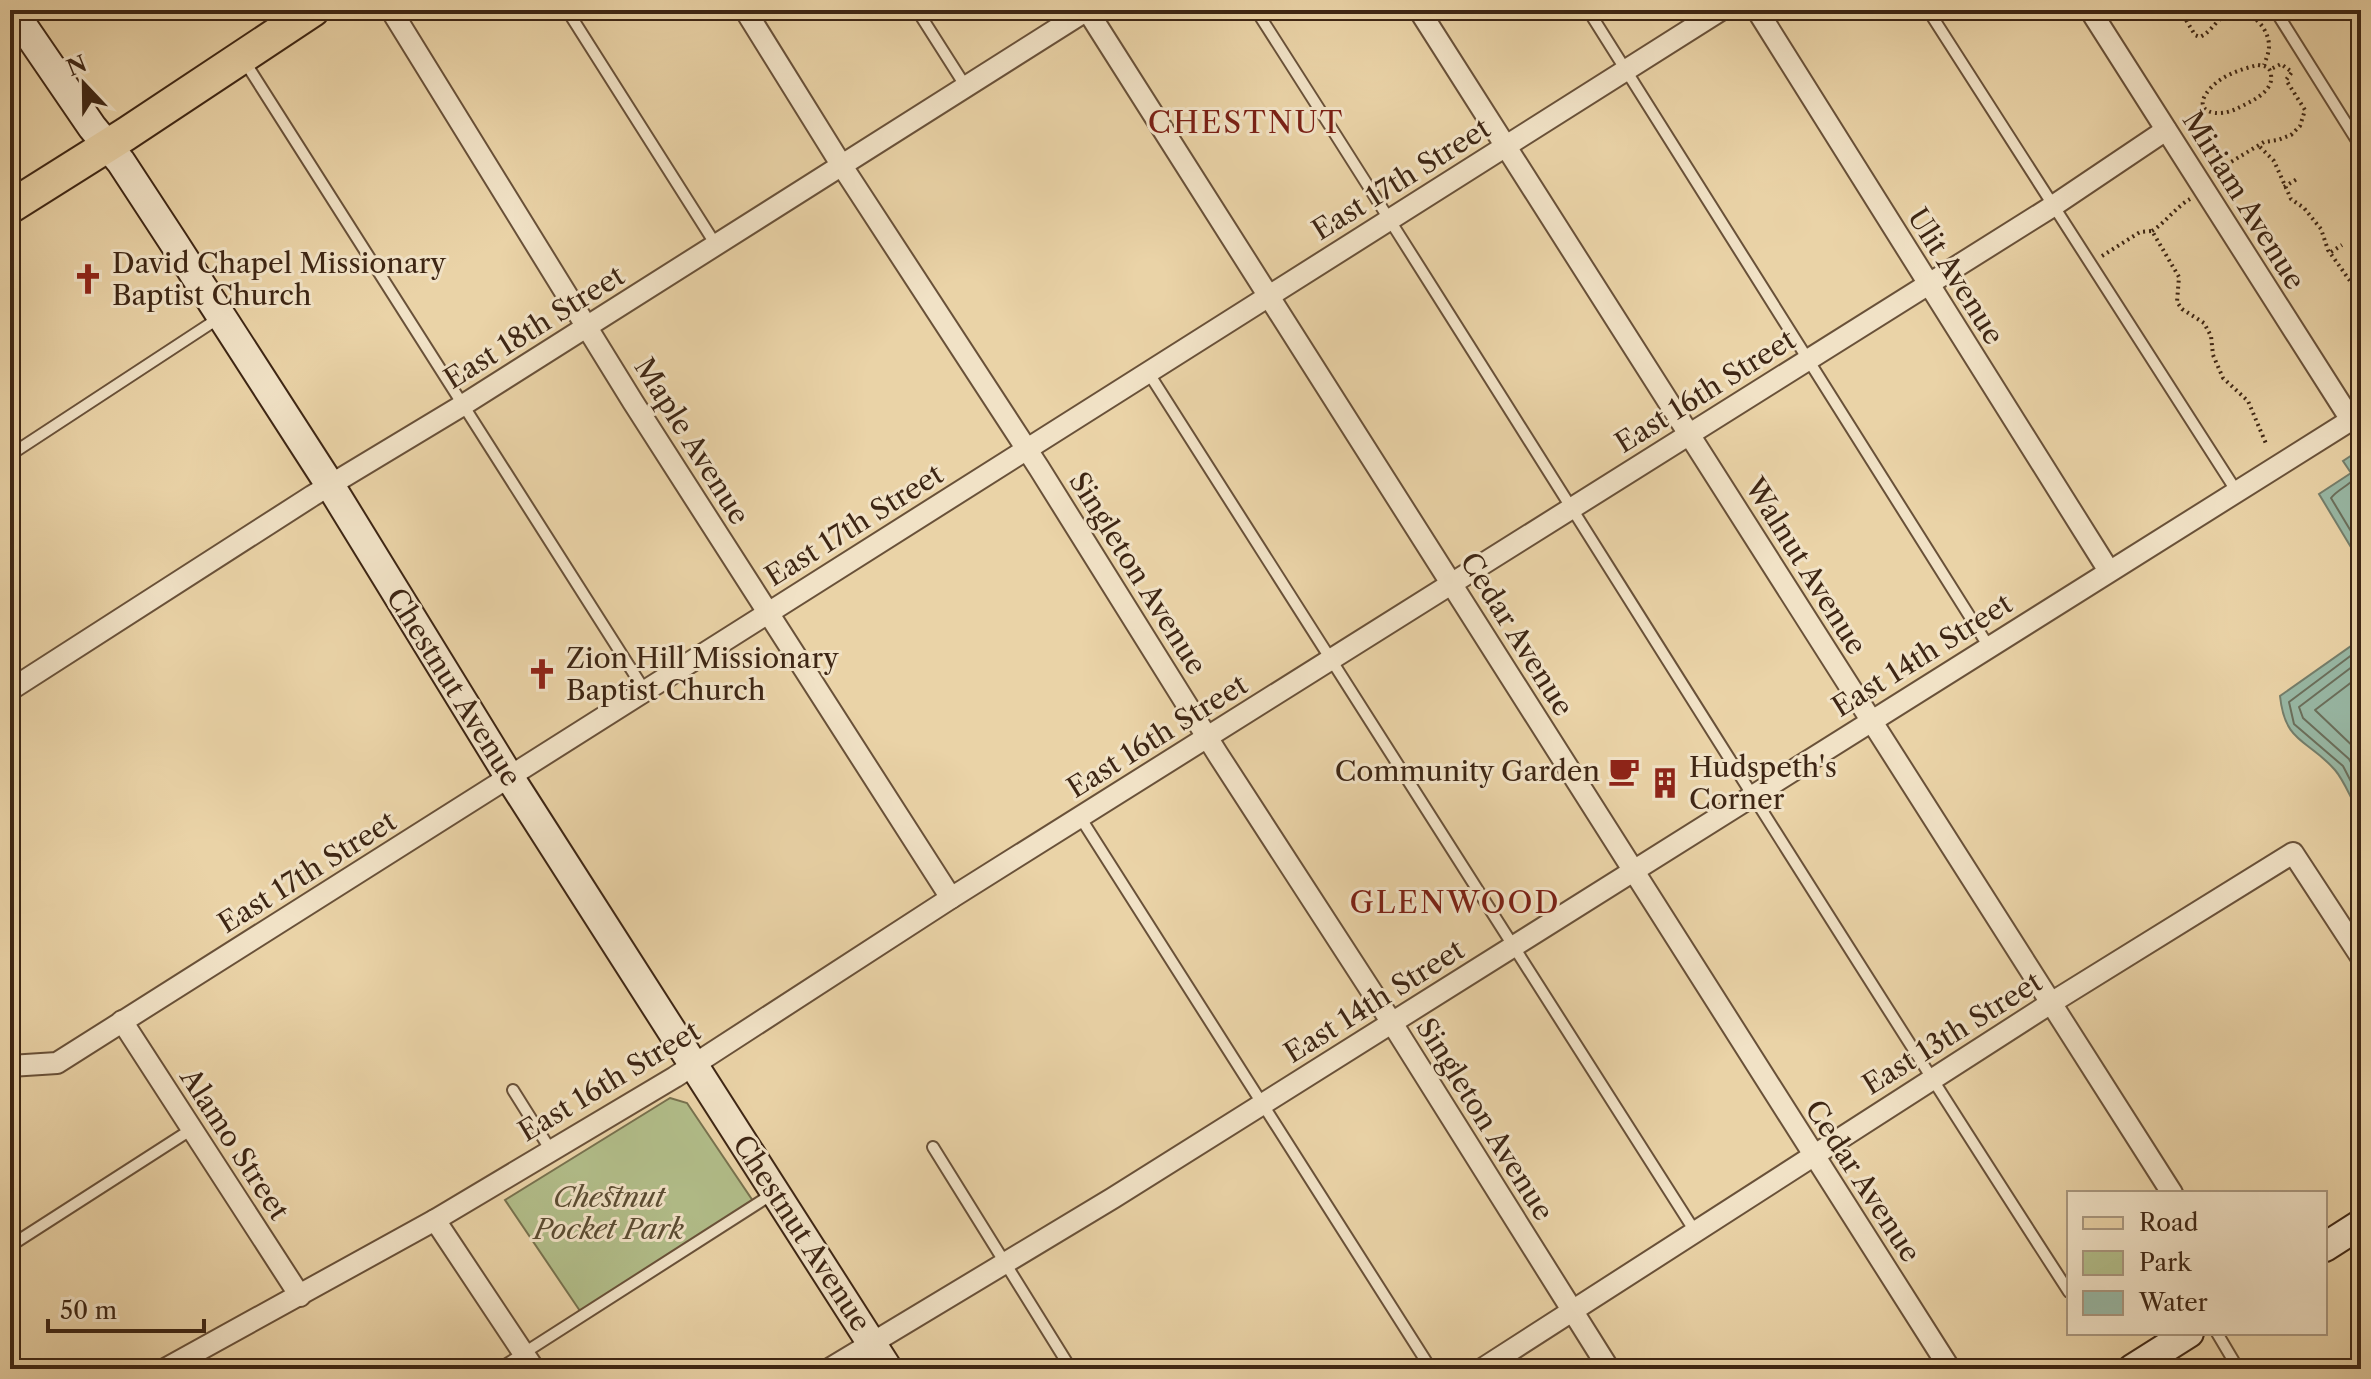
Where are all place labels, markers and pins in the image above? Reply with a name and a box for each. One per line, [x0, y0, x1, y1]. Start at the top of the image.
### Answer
place label: David Chapel Missionary Baptist Church [112, 246, 446, 312]
church icon: David Chapel Missionary Baptist Church [71, 262, 105, 296]
place label: Zion Hill Missionary Baptist Church [566, 641, 839, 707]
church icon: Zion Hill Missionary Baptist Church [525, 657, 559, 691]
place label: Hudspeth's Corner [1689, 750, 1837, 816]
place label: Community Garden [1335, 754, 1600, 788]
cafe icon: Community Garden [1607, 754, 1641, 788]
building icon: Hudspeth's Corner [1648, 766, 1682, 800]

